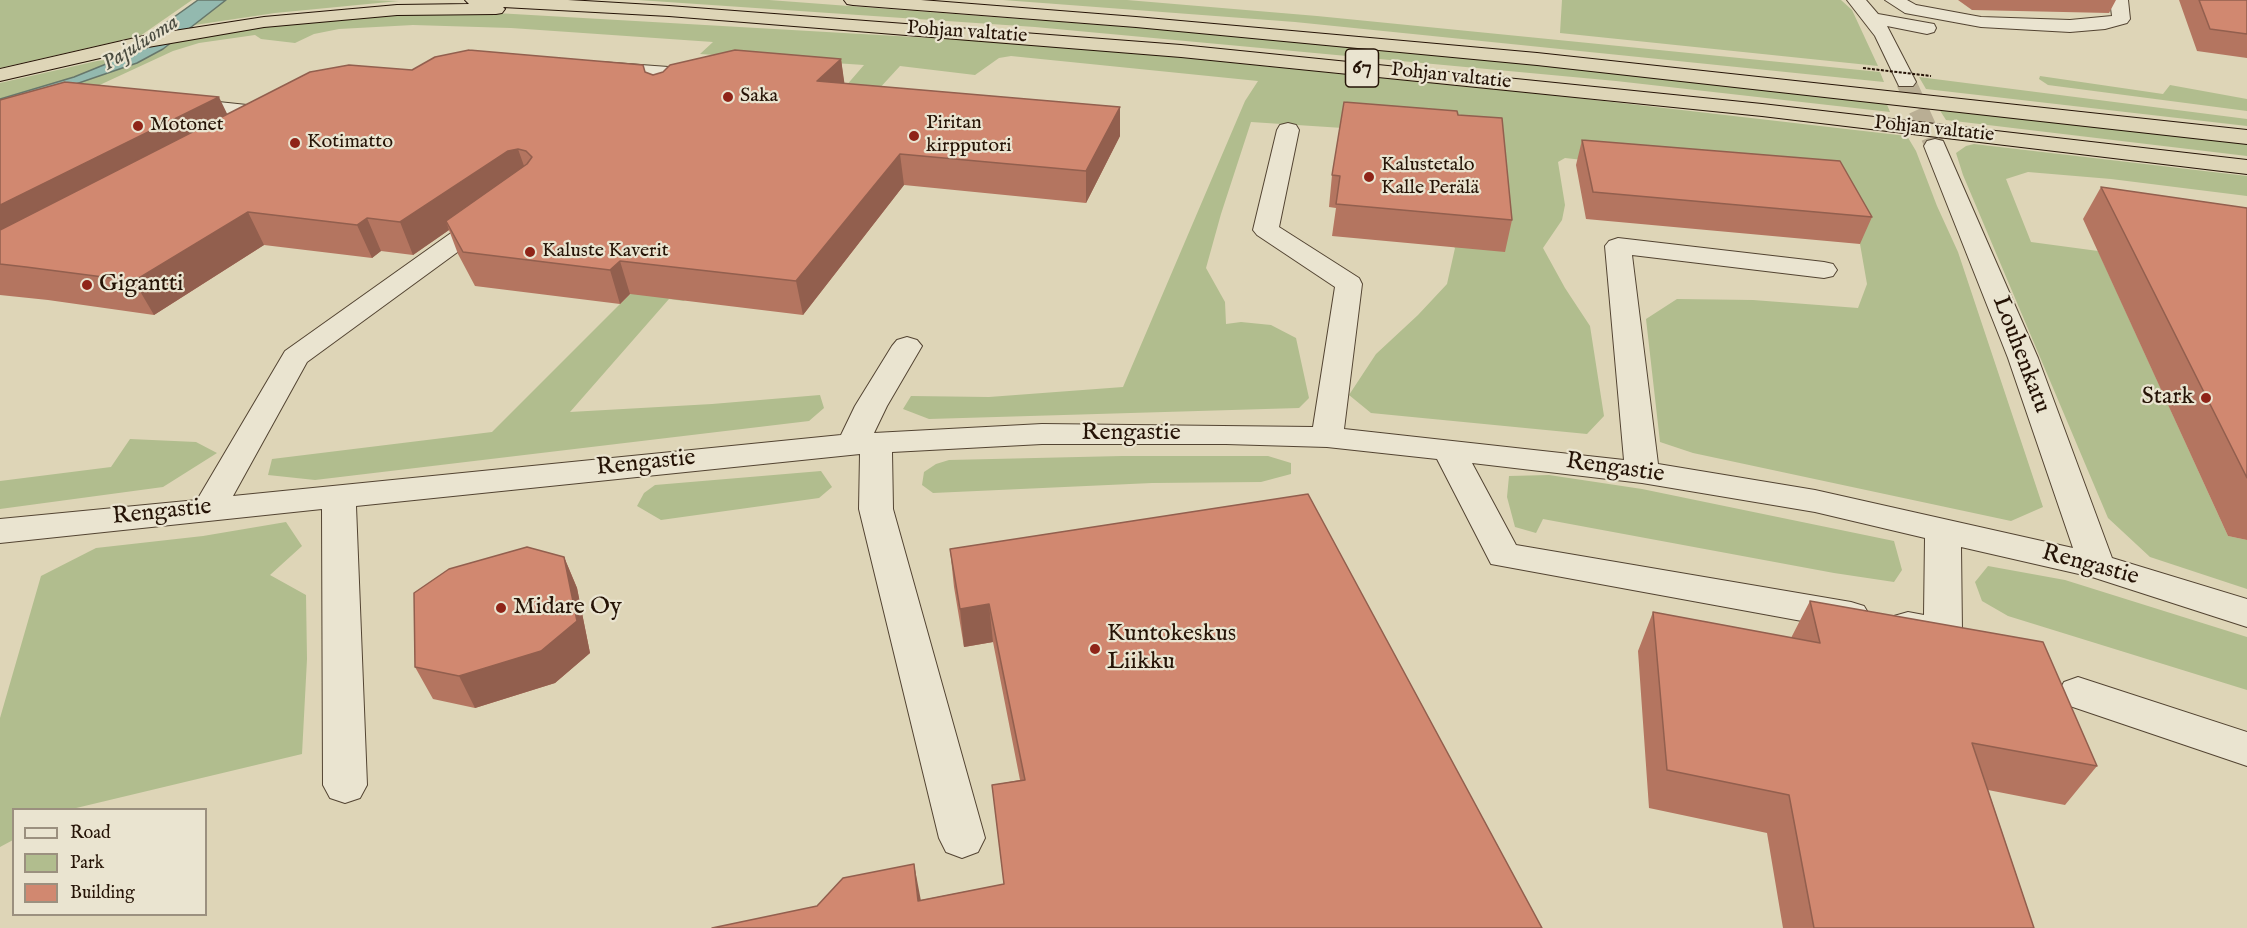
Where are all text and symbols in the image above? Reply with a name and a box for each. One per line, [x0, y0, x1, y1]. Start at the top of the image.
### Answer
water label: Pajuluoma [98, 10, 184, 78]
street label: Pohjan valtatie [906, 17, 1028, 49]
road number: 67 [1346, 49, 1378, 87]
street label: Pohjan valtatie [1390, 59, 1512, 95]
place label: Saka [740, 85, 778, 109]
marker: Saka [721, 90, 735, 104]
place label: Piritan kirpputori [926, 112, 1012, 159]
street label: Pohjan valtatie [1873, 112, 1995, 148]
place label: Motonet [150, 114, 224, 138]
marker: Motonet [131, 119, 145, 133]
marker: Piritan kirpputori [907, 129, 921, 143]
place label: Kotimatto [307, 131, 393, 155]
marker: Kotimatto [288, 136, 302, 150]
place label: Kalustetalo Kalle Perälä [1381, 154, 1479, 201]
marker: Kalustetalo Kalle Perälä [1362, 170, 1376, 184]
place label: Kaluste Kaverit [542, 240, 669, 264]
marker: Kaluste Kaverit [523, 245, 537, 259]
place label: Gigantti [99, 271, 184, 299]
marker: Gigantti [80, 278, 94, 292]
street label: Louhenkatu [1985, 292, 2055, 418]
place label: Stark [2142, 384, 2194, 412]
marker: Stark [2199, 391, 2213, 405]
street label: Rengastie [1081, 420, 1181, 448]
street label: Rengastie [595, 444, 697, 484]
street label: Rengastie [1564, 448, 1666, 490]
street label: Rengastie [111, 493, 213, 533]
street label: Rengastie [2038, 539, 2142, 593]
place label: Midare Oy [513, 594, 622, 622]
marker: Midare Oy [494, 601, 508, 615]
place label: Kuntokeskus Liikku [1107, 621, 1236, 677]
marker: Kuntokeskus Liikku [1088, 642, 1102, 656]
legend [12, 808, 207, 916]
text: Road [70, 822, 111, 845]
text: Park [70, 852, 104, 875]
text: Building [70, 882, 135, 905]

